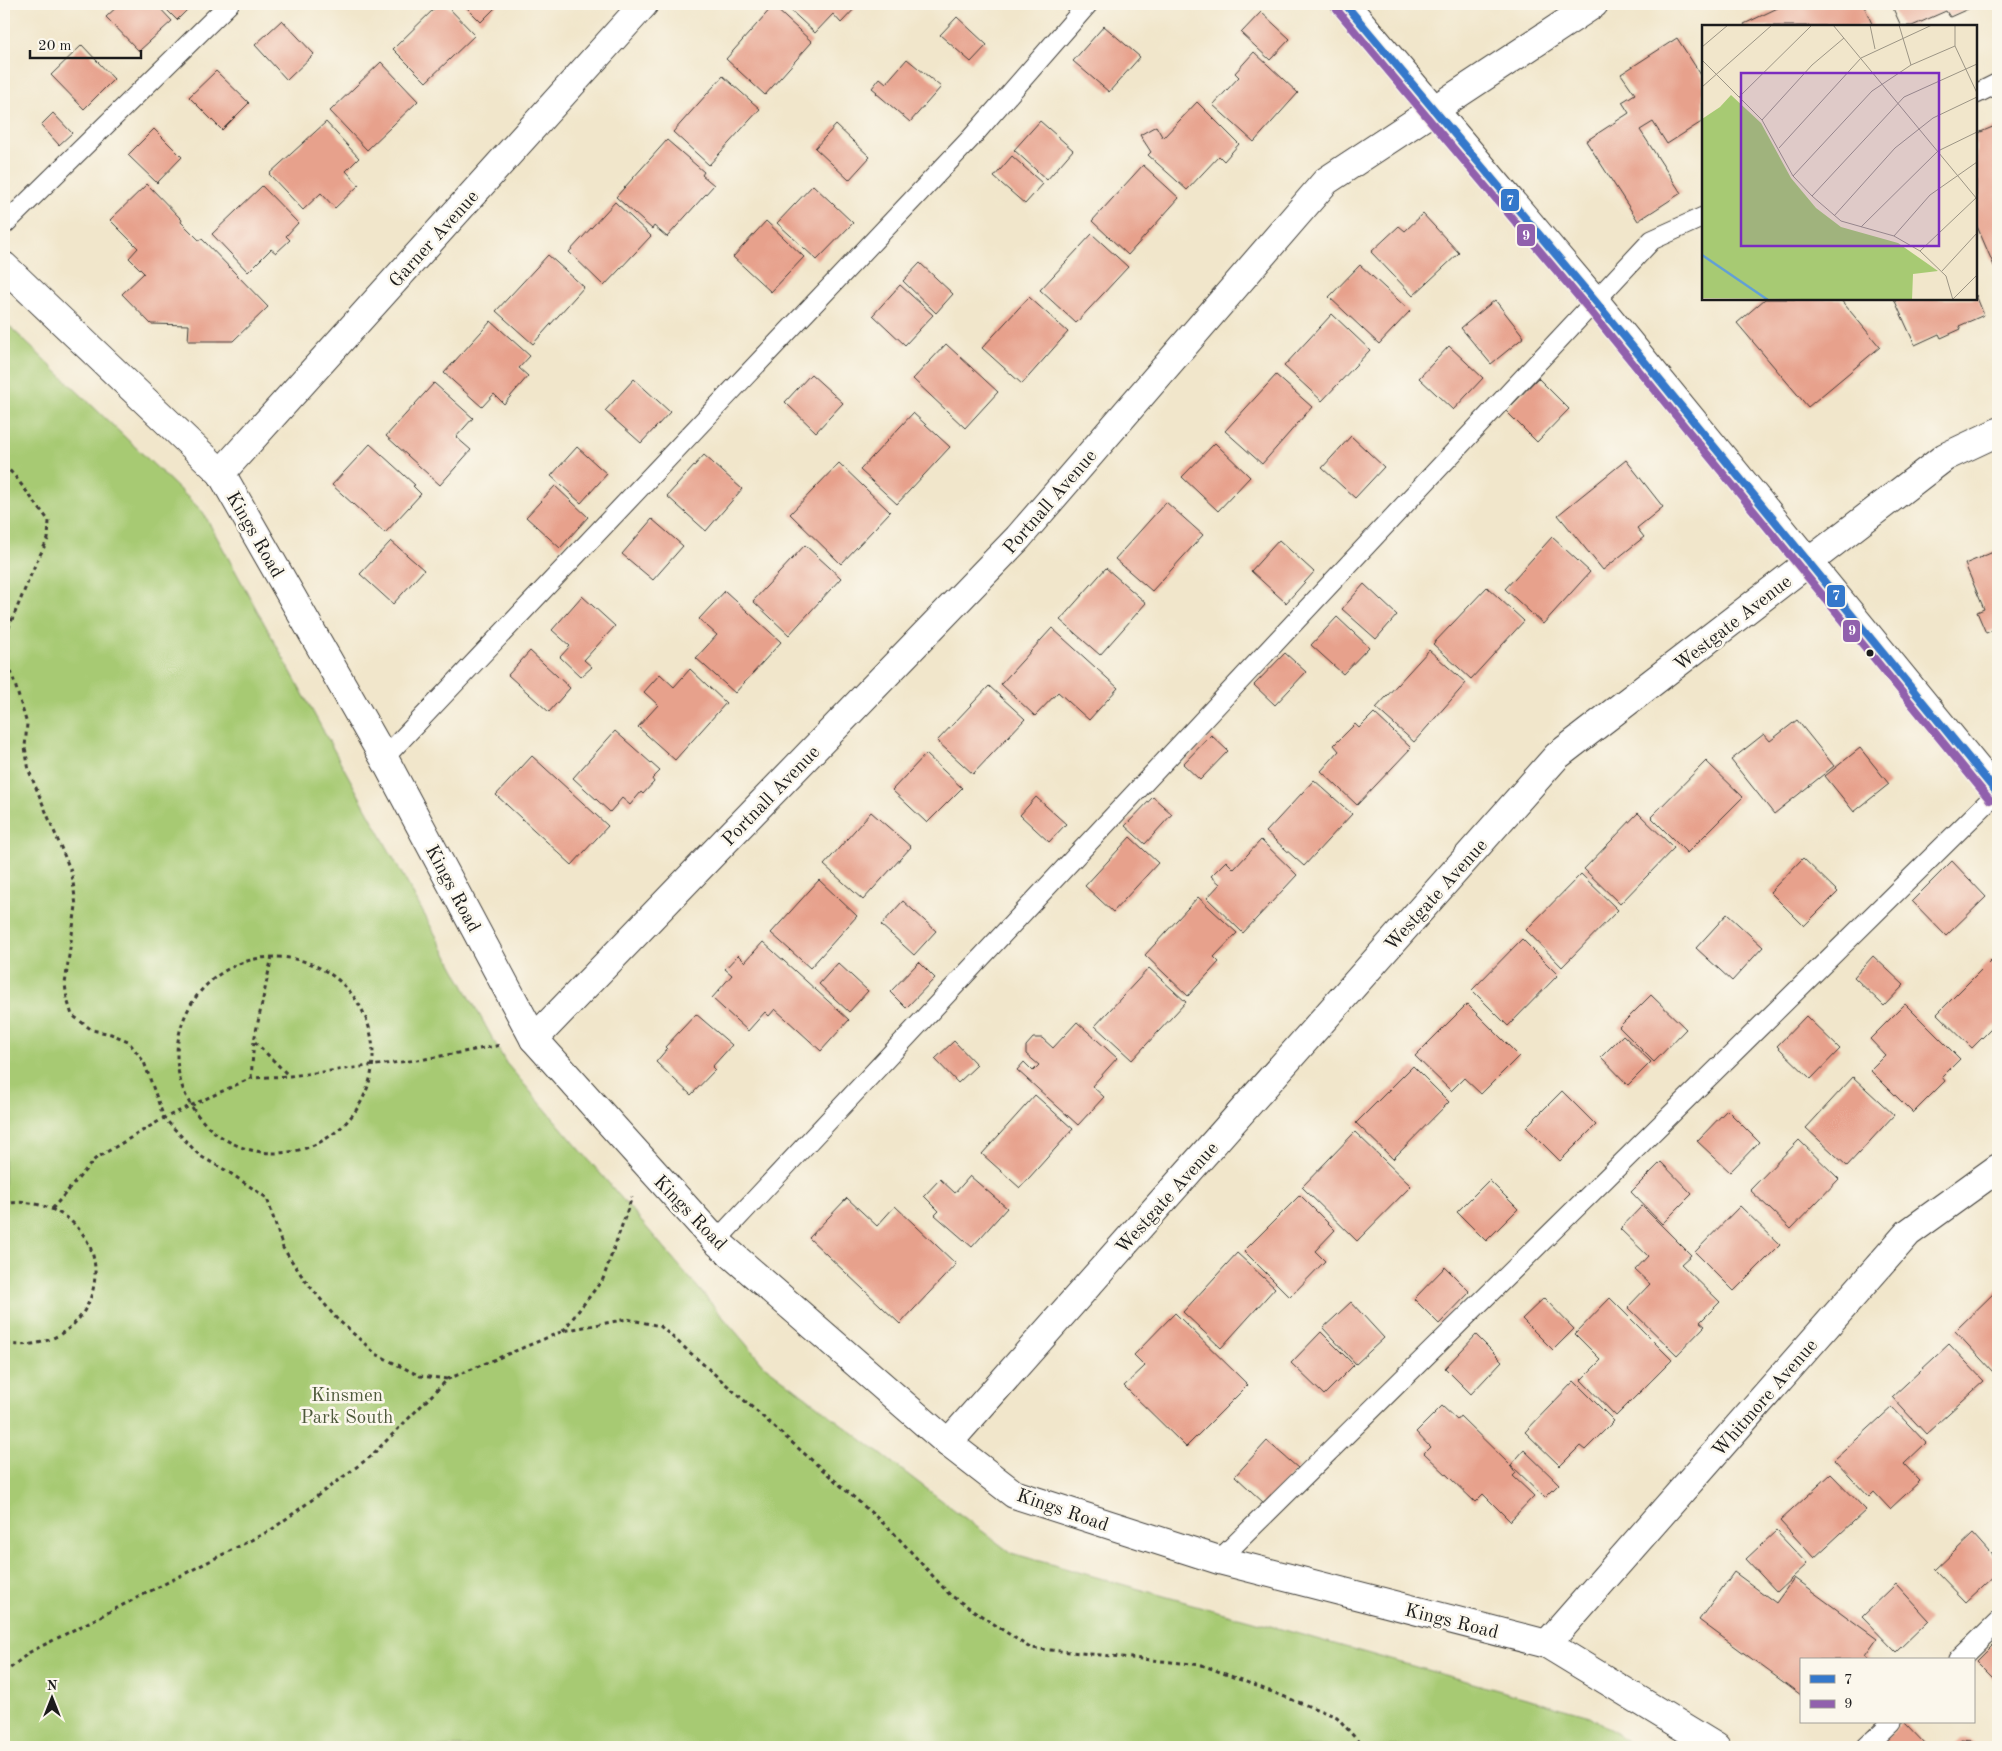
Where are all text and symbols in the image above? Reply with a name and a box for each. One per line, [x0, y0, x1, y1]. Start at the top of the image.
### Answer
inset map [1702, 25, 1977, 300]
scale bar [30, 28, 141, 60]
text: 20 m [38, 39, 72, 54]
street label: Garner Avenue [387, 187, 483, 292]
line badge: 7 [1500, 188, 1520, 212]
text: 7 [1506, 194, 1514, 208]
line badge: 9 [1516, 223, 1536, 247]
text: 9 [1522, 229, 1530, 243]
street label: Portnall Avenue [1001, 447, 1101, 558]
street label: Kings Road [222, 489, 286, 582]
street label: Westgate Avenue [1671, 573, 1796, 675]
line badge: 7 [1826, 584, 1846, 608]
text: 7 [1832, 589, 1840, 603]
line badge: 9 [1842, 619, 1861, 643]
text: 9 [1848, 624, 1856, 638]
unlabelled marker [1865, 648, 1875, 658]
street label: Portnall Avenue [719, 743, 824, 851]
street label: Westgate Avenue [1382, 836, 1492, 955]
street label: Kings Road [421, 842, 483, 936]
street label: Westgate Avenue [1113, 1139, 1223, 1258]
street label: Kings Road [649, 1173, 729, 1255]
street label: Whitmore Avenue [1710, 1336, 1822, 1461]
park label: Kinsmen Park South [301, 1387, 393, 1428]
street label: Kings Road [1014, 1487, 1111, 1536]
street label: Kings Road [1403, 1602, 1500, 1643]
legend [1800, 1658, 1974, 1724]
text: 7 [1844, 1673, 1853, 1688]
north arrow [28, 1674, 78, 1724]
text: N [47, 1679, 58, 1693]
text: 9 [1844, 1697, 1853, 1712]

